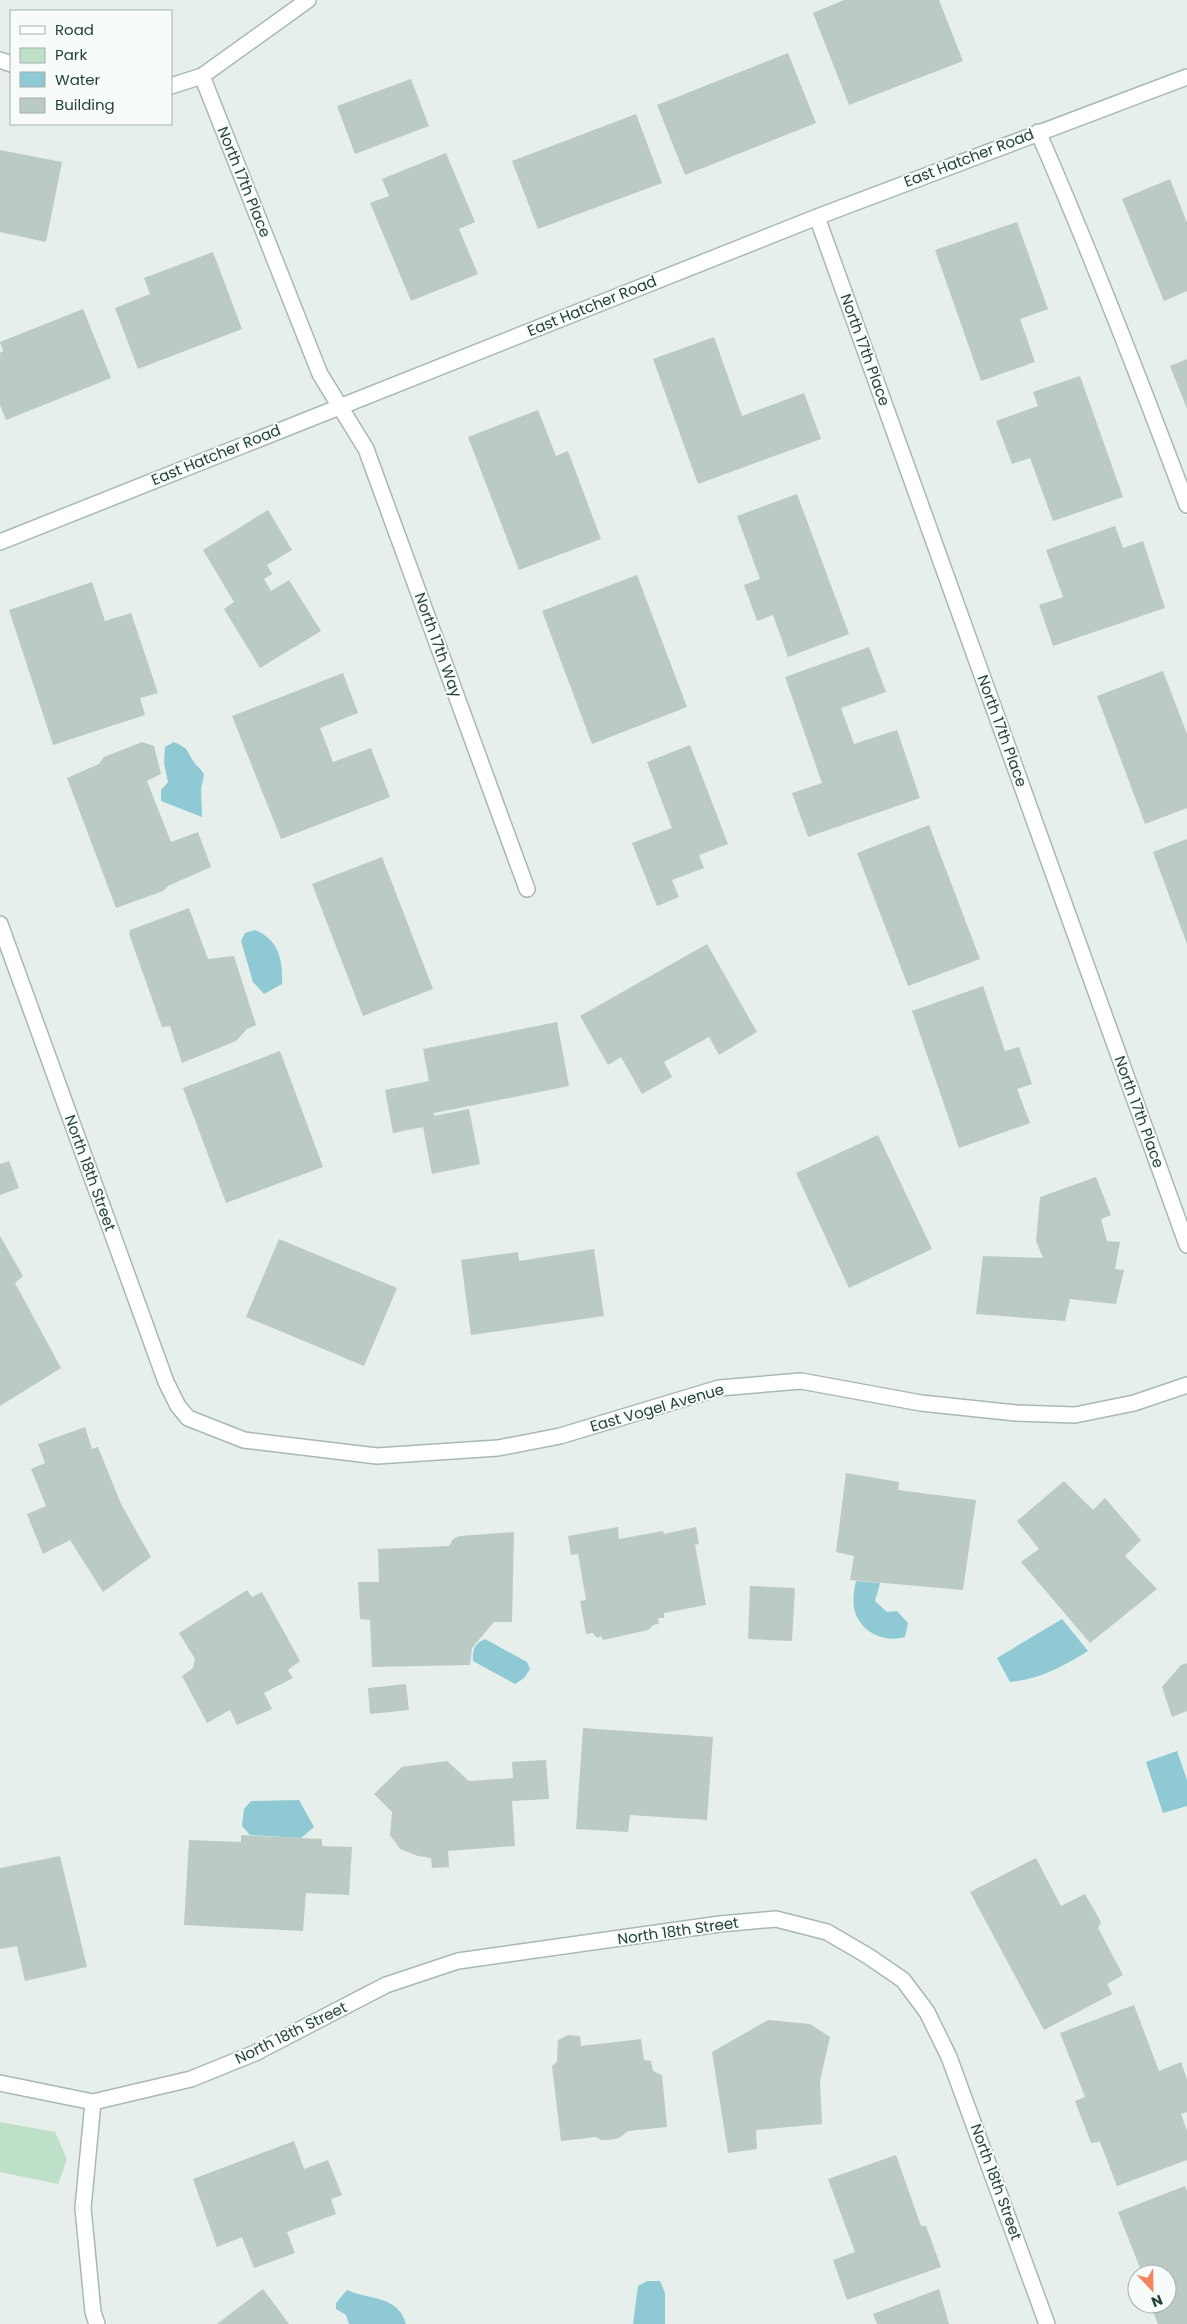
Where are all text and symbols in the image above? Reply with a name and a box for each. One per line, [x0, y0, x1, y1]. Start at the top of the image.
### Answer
legend [10, 10, 172, 125]
text: Road [55, 19, 94, 40]
text: Park [55, 44, 87, 65]
text: Water [55, 69, 101, 90]
text: Building [55, 94, 115, 115]
street label: North 17th Place [213, 123, 276, 240]
street label: East Hatcher Road [901, 123, 1037, 192]
street label: East Hatcher Road [524, 270, 660, 341]
street label: North 17th Place [835, 291, 895, 409]
street label: East Hatcher Road [148, 419, 284, 490]
street label: North 17th Way [410, 590, 467, 701]
street label: North 17th Place [972, 672, 1032, 790]
street label: North 17th Place [1109, 1053, 1169, 1171]
street label: North 18th Street [60, 1112, 121, 1234]
street label: East Vogel Avenue [587, 1378, 726, 1437]
street label: North 18th Street [616, 1912, 740, 1949]
street label: North 18th Street [231, 1996, 350, 2069]
street label: North 18th Street [966, 2121, 1027, 2243]
north arrow [1127, 2264, 1177, 2314]
text: N [1148, 2290, 1165, 2312]

